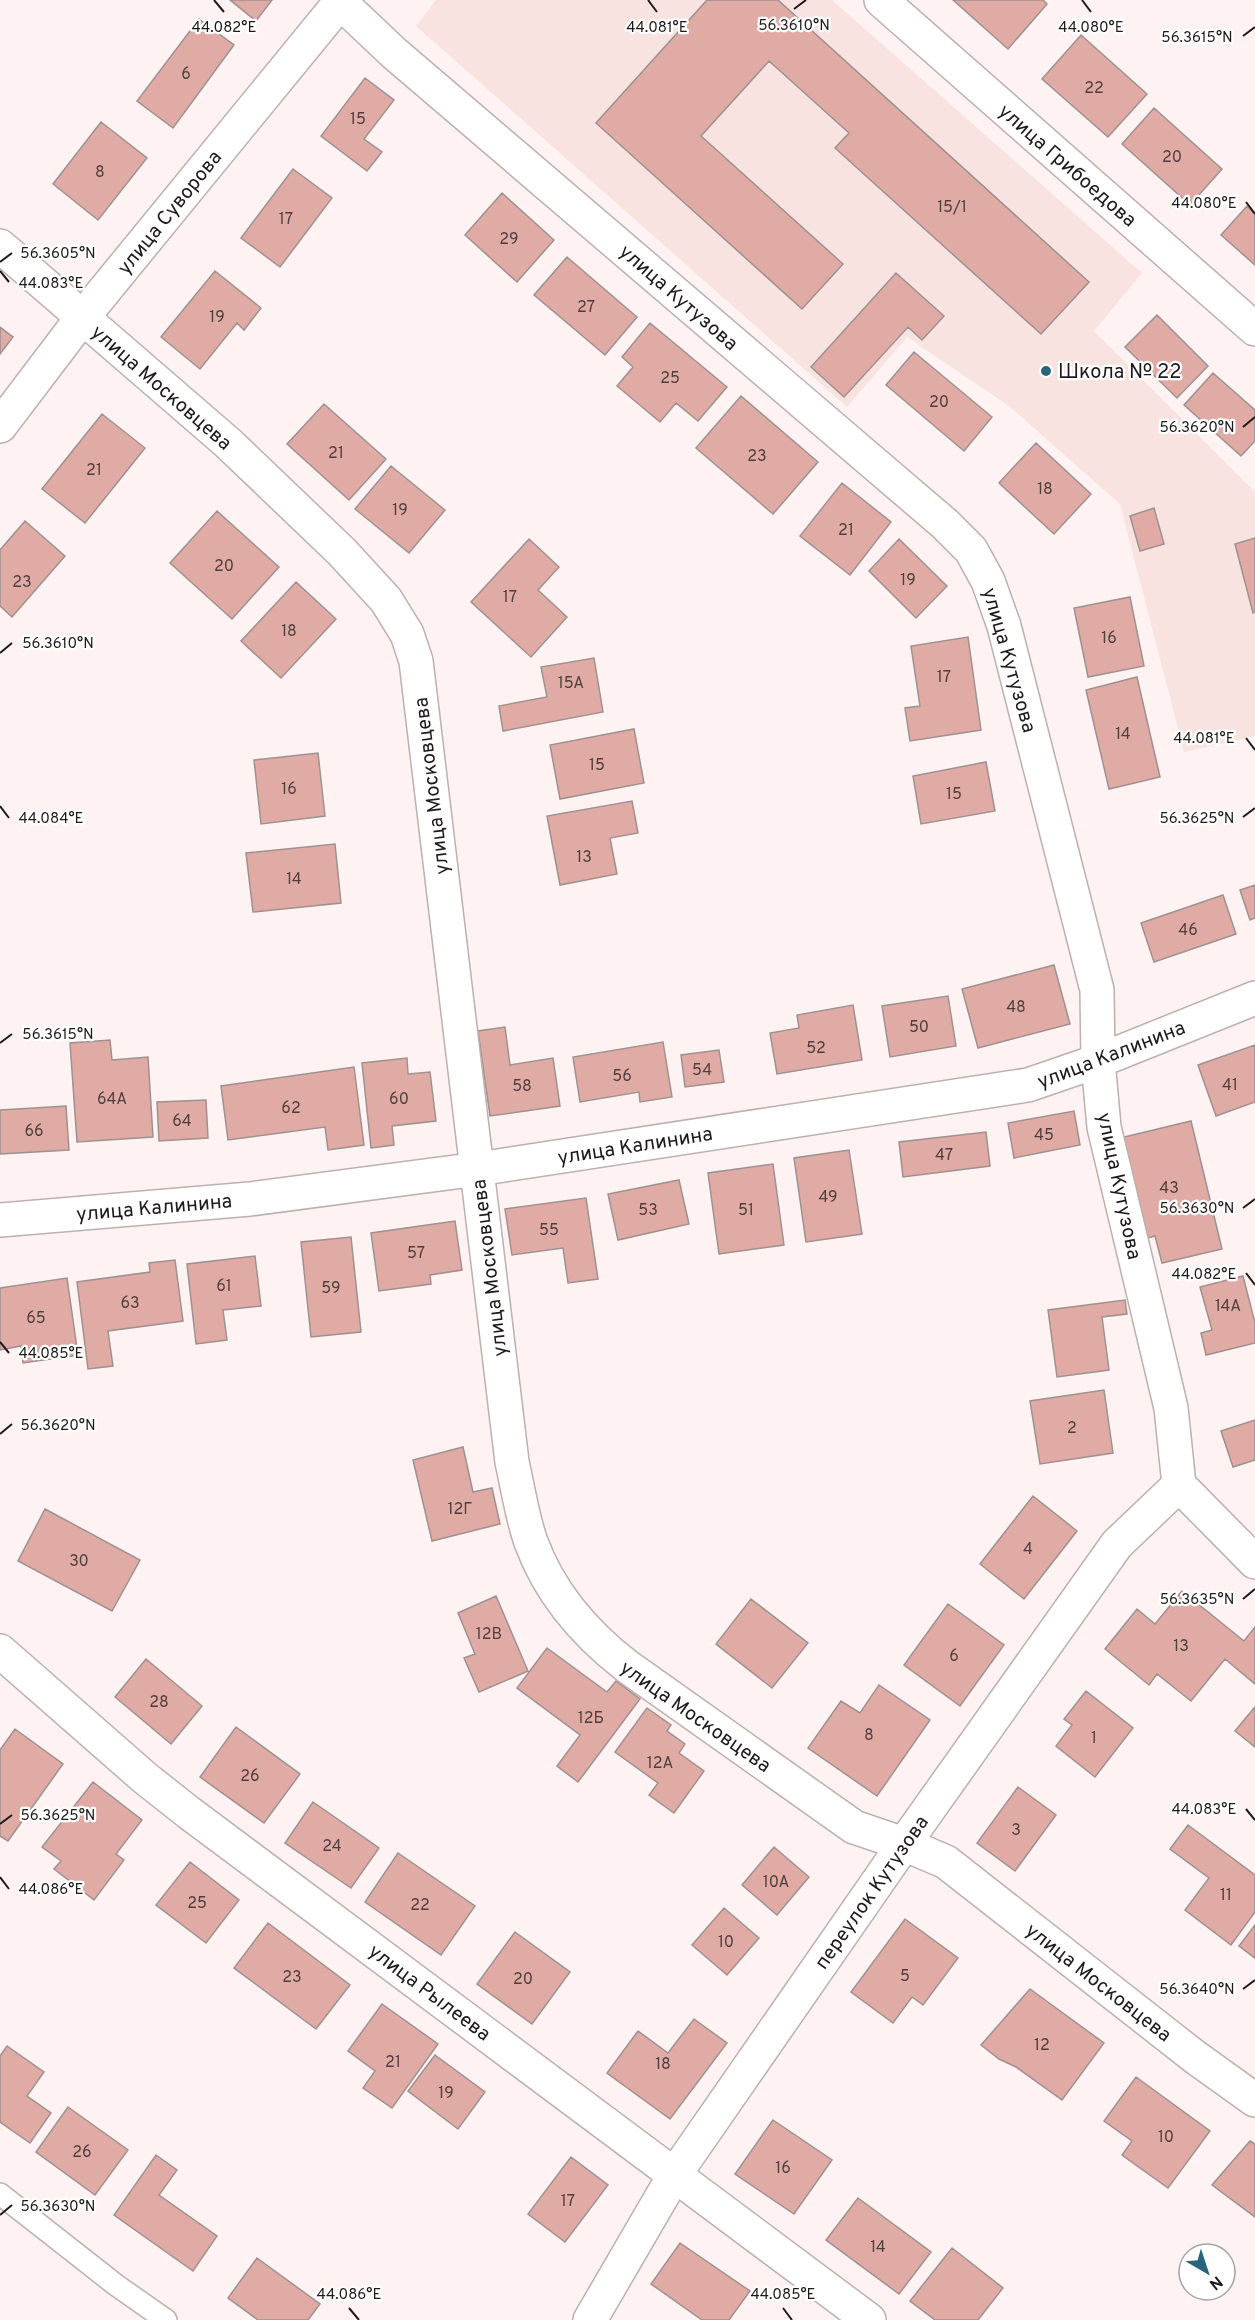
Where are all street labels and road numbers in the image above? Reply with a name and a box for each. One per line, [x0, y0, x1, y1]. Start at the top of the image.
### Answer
street label: улица Грибоедова [992, 99, 1141, 234]
street label: улица Суворова [112, 146, 229, 281]
street label: улица Кутузова [613, 240, 743, 357]
street label: улица Московцева [85, 320, 237, 457]
street label: улица Кутузова [975, 585, 1041, 736]
street label: улица Московцева [409, 696, 457, 876]
street label: улица Калинина [1034, 1016, 1189, 1096]
street label: улица Кутузова [1090, 1111, 1146, 1262]
street label: улица Калинина [556, 1122, 715, 1172]
street label: улица Московцева [467, 1178, 515, 1358]
street label: улица Калинина [75, 1189, 233, 1229]
street label: улица Московцева [614, 1656, 775, 1780]
street label: переулок Кутузова [810, 1811, 936, 1975]
street label: улица Московцева [1019, 1918, 1176, 2049]
street label: улица Рылеева [362, 1939, 495, 2048]

